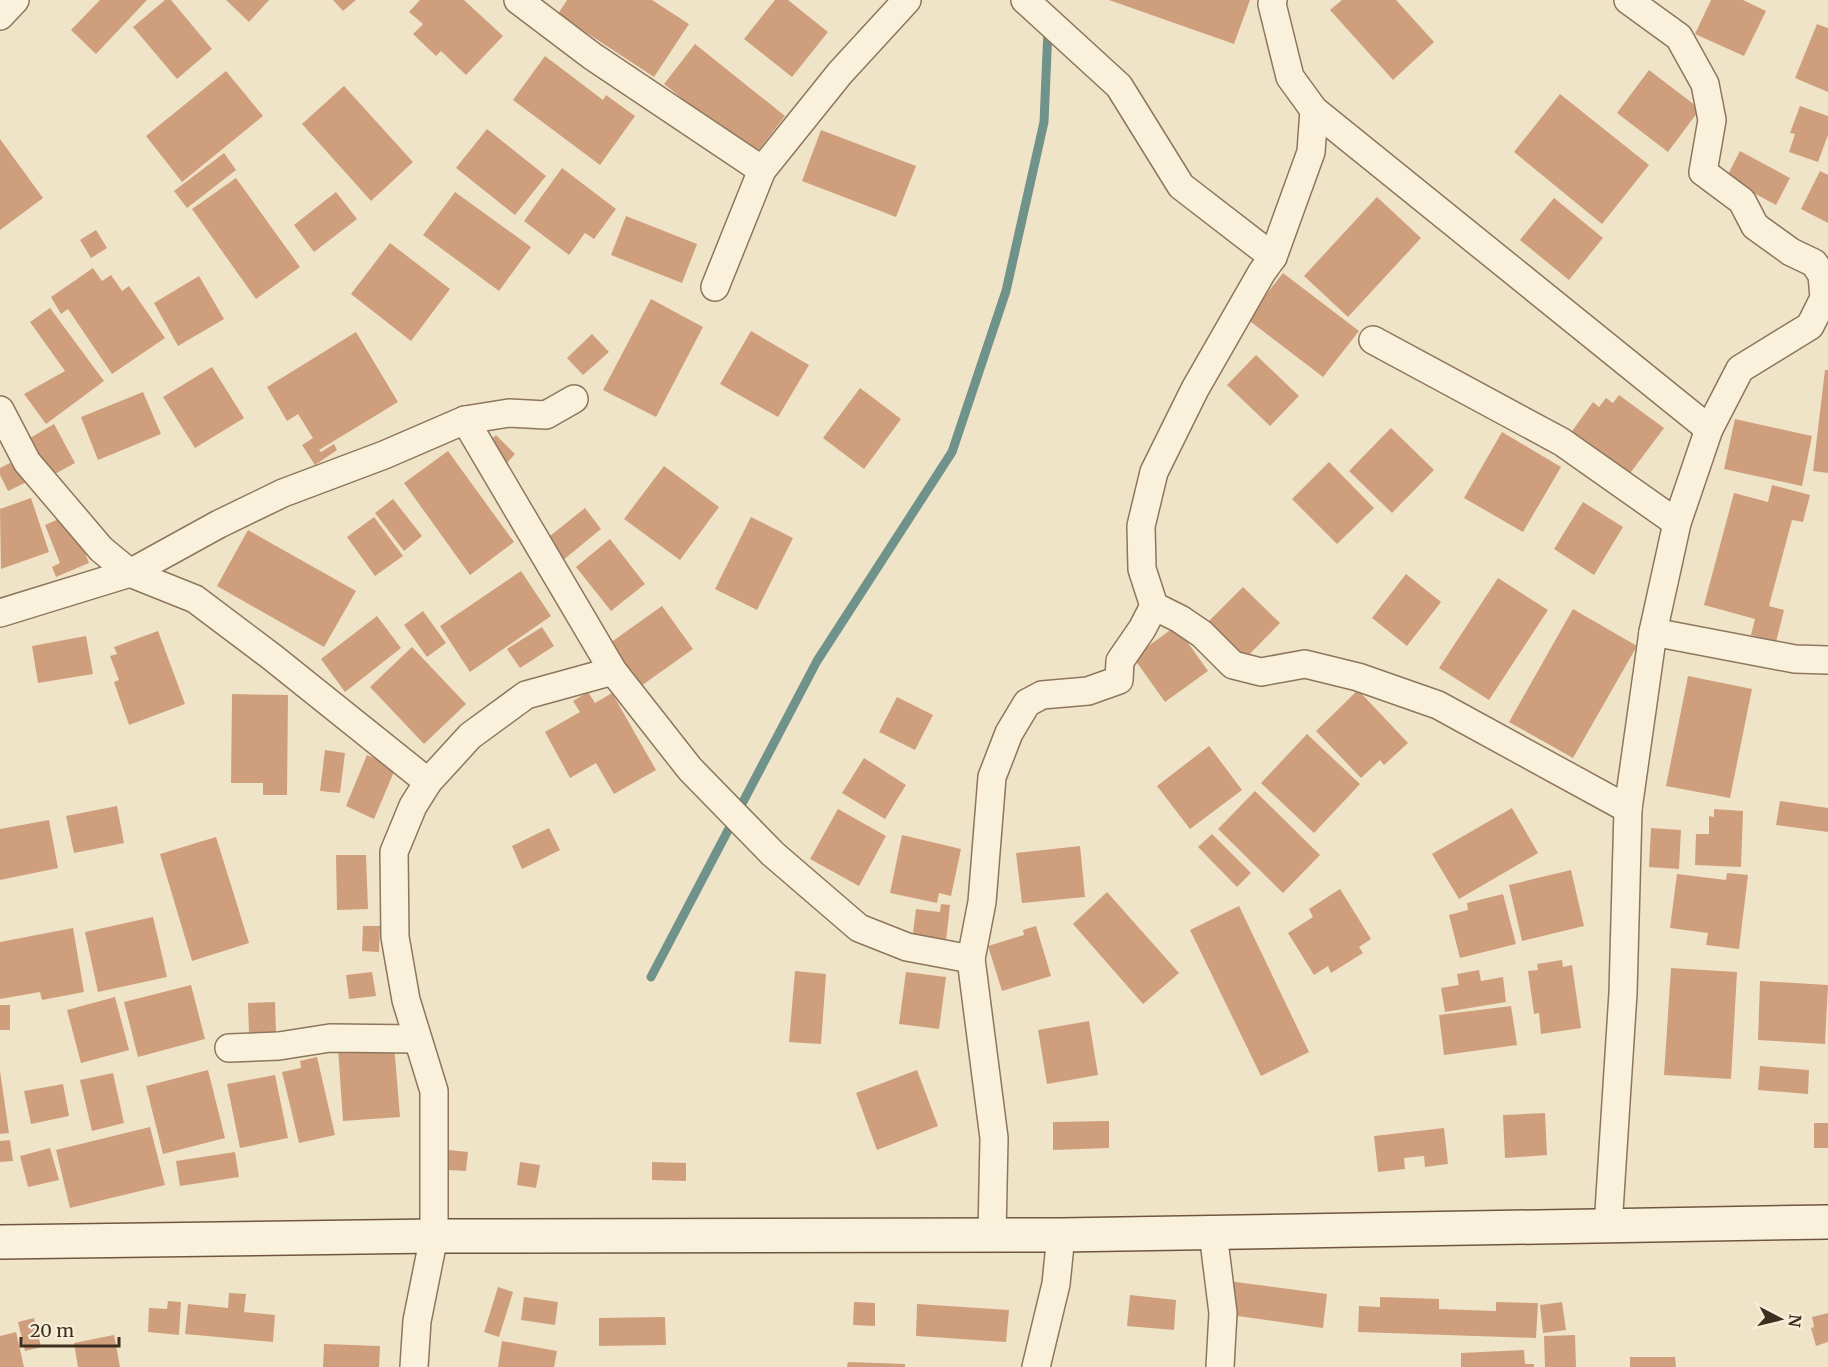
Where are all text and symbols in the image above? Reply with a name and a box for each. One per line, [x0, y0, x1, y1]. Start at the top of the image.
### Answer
north arrow [1750, 1289, 1810, 1349]
scale bar [21, 1310, 118, 1348]
text: N [1784, 1313, 1806, 1329]
text: 20 m [30, 1319, 74, 1342]

